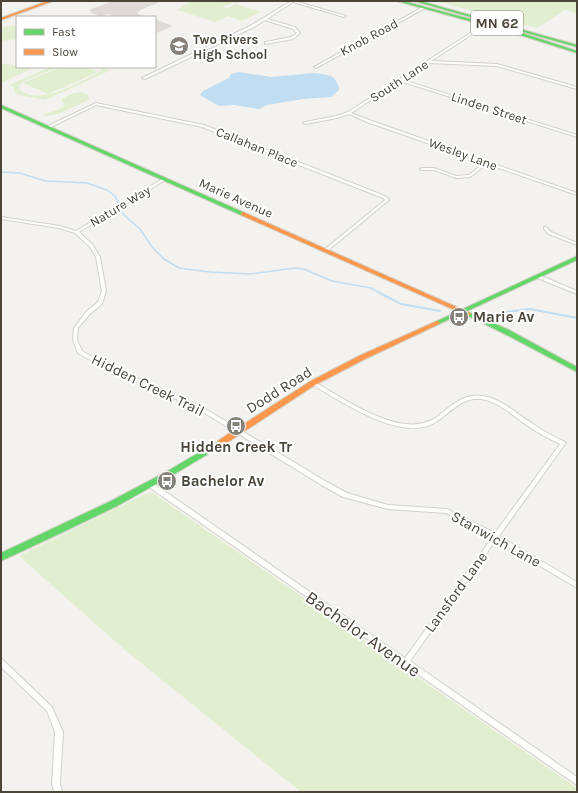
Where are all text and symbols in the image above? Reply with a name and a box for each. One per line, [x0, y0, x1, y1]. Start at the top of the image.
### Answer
road number: MN 62 [471, 11, 523, 35]
street label: Knob Road [337, 15, 401, 59]
legend [16, 16, 156, 68]
text: Fast [52, 25, 76, 39]
place label: Two Rivers High School [193, 32, 267, 62]
school or university icon: Two Rivers High School [168, 35, 190, 57]
text: Slow [52, 45, 78, 59]
street label: South Lane [367, 56, 431, 105]
street label: Linden Street [449, 89, 529, 127]
street label: Callahan Place [214, 124, 300, 170]
street label: Wesley Lane [427, 135, 500, 173]
street label: Marie Avenue [197, 175, 276, 221]
street label: Nature Way [87, 182, 153, 230]
bus stop icon: Marie Av [448, 306, 470, 328]
place label: Marie Av [473, 308, 535, 326]
street label: Hidden Creek Trail [89, 350, 207, 420]
street label: Dodd Road [243, 363, 315, 417]
bus stop icon: Hidden Creek Tr [225, 415, 247, 437]
place label: Hidden Creek Tr [180, 438, 292, 456]
bus stop icon: Bachelor Av [156, 470, 178, 492]
place label: Bachelor Av [181, 472, 265, 490]
street label: Stanwich Lane [448, 507, 544, 571]
street label: Lansford Lane [421, 548, 491, 636]
street label: Bachelor Avenue [301, 586, 425, 682]

